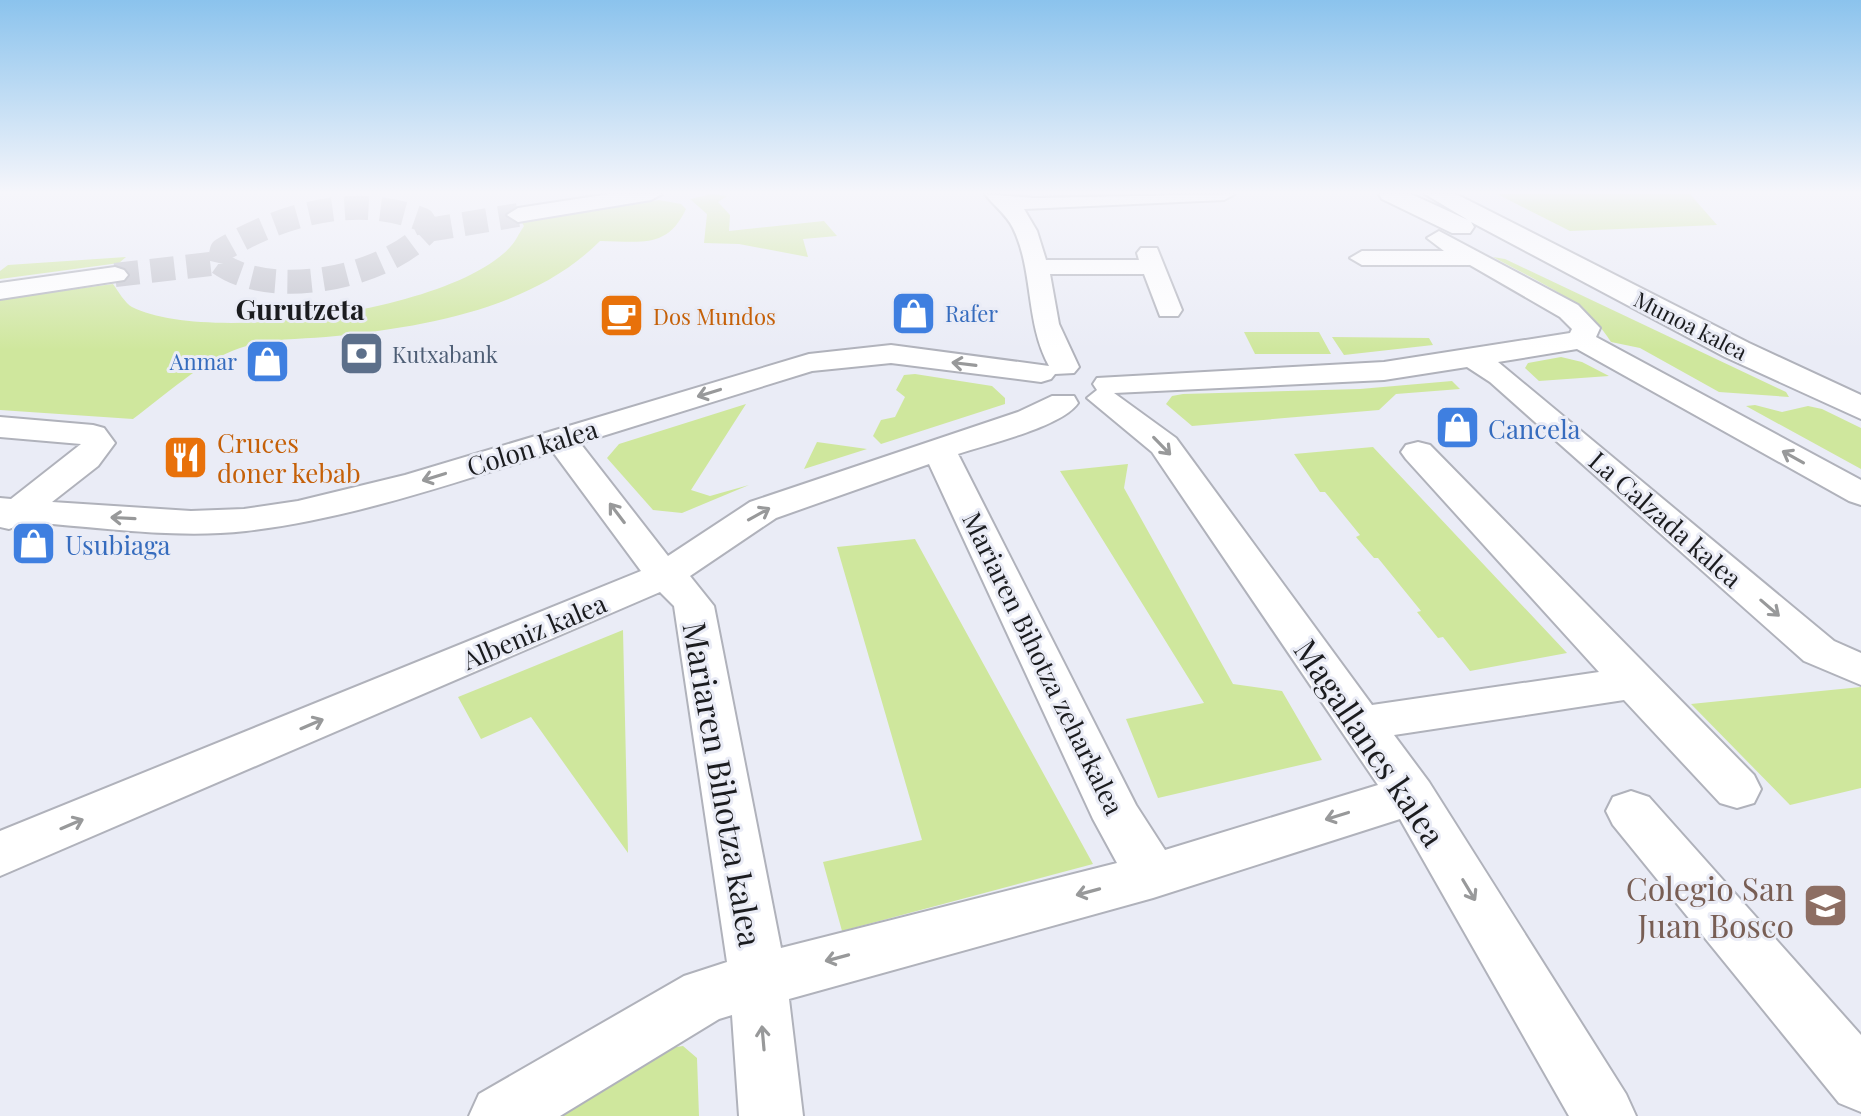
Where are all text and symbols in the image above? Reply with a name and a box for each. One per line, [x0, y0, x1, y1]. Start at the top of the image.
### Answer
street label: Munoa kalea [1629, 284, 1753, 366]
shop icon: Rafer [890, 289, 938, 337]
district label: Gurutzeta [235, 290, 365, 327]
cafe icon: Dos Mundos [598, 292, 646, 340]
place label: Rafer [945, 298, 998, 328]
place label: Dos Mundos [653, 301, 776, 331]
bank icon: Kutxabank [337, 330, 385, 378]
shop icon: Anmar [244, 337, 292, 385]
place label: Kutxabank [392, 339, 498, 369]
place label: Anmar [169, 346, 237, 376]
one-way arrow [951, 356, 977, 371]
one-way arrow [697, 386, 723, 401]
shop icon: Cancela [1433, 404, 1481, 452]
street label: Colon kalea [462, 411, 602, 483]
place label: Cancela [1488, 411, 1581, 446]
place label: Cruces doner kebab [217, 425, 361, 490]
restaurant icon: Cruces doner kebab [162, 433, 210, 481]
one-way arrow [1153, 436, 1172, 456]
street label: La Calzada kalea [1582, 443, 1750, 595]
one-way arrow [1781, 448, 1805, 464]
one-way arrow [421, 470, 447, 485]
one-way arrow [608, 503, 625, 524]
one-way arrow [747, 506, 770, 522]
street label: Mariaren Bihotza zeharkalea [955, 506, 1133, 820]
one-way arrow [110, 510, 137, 525]
shop icon: Usubiaga [10, 520, 58, 568]
place label: Usubiaga [65, 527, 171, 562]
street label: Albeniz kalea [456, 585, 611, 677]
one-way arrow [1759, 599, 1779, 617]
street label: Mariaren Bihotza kalea [674, 618, 774, 950]
street label: Magallanes kalea [1286, 630, 1456, 854]
one-way arrow [299, 716, 324, 731]
one-way arrow [1324, 809, 1350, 824]
one-way arrow [59, 816, 84, 830]
place label: Colegio San Juan Bosco [1626, 866, 1794, 946]
one-way arrow [1461, 878, 1477, 901]
school or university icon: Colegio San Juan Bosco [1801, 881, 1849, 929]
one-way arrow [1076, 886, 1102, 901]
one-way arrow [824, 952, 850, 967]
one-way arrow [756, 1025, 771, 1052]

